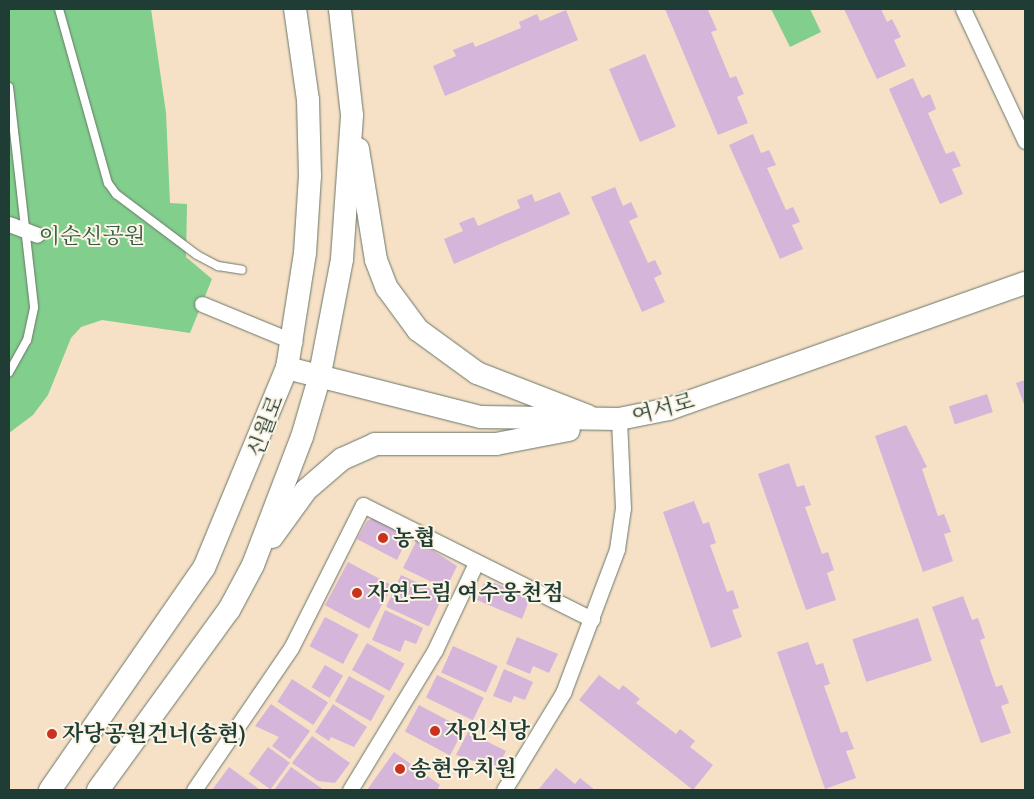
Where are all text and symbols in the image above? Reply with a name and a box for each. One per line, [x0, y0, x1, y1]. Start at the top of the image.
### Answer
park label: 이순신공원 [39, 223, 145, 249]
street label: 여서로 [629, 387, 697, 429]
street label: 신월로 [241, 392, 289, 460]
place label: 농협 [393, 525, 436, 551]
marker: 농협 [377, 532, 389, 544]
place label: 자연드림 여수웅천점 [367, 580, 563, 606]
marker: 자연드림 여수웅천점 [351, 587, 363, 599]
place label: 자인식당 [445, 718, 530, 744]
place label: 자당공원건너(송현) [62, 721, 245, 747]
marker: 자인식당 [429, 725, 441, 737]
marker: 자당공원건너(송현) [46, 728, 58, 740]
place label: 송현유치원 [410, 756, 516, 782]
marker: 송현유치원 [394, 763, 406, 775]

